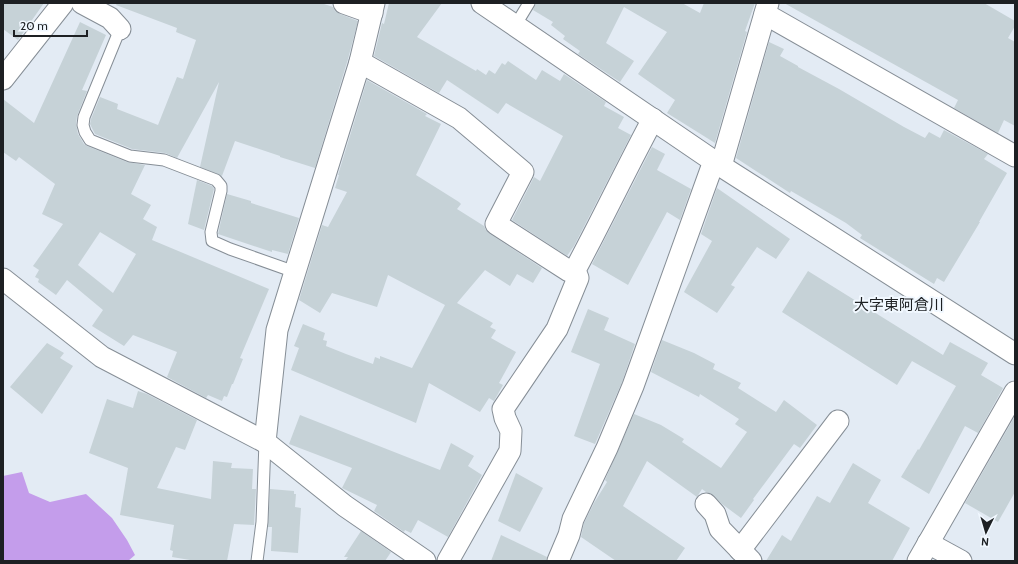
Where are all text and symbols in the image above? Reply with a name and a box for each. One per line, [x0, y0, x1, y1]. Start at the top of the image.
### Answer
scale bar [14, 12, 87, 38]
text: 20 m [20, 18, 48, 33]
district label: 大字東阿倉川 [854, 296, 944, 314]
north arrow [966, 512, 1006, 552]
text: N [981, 535, 990, 549]

